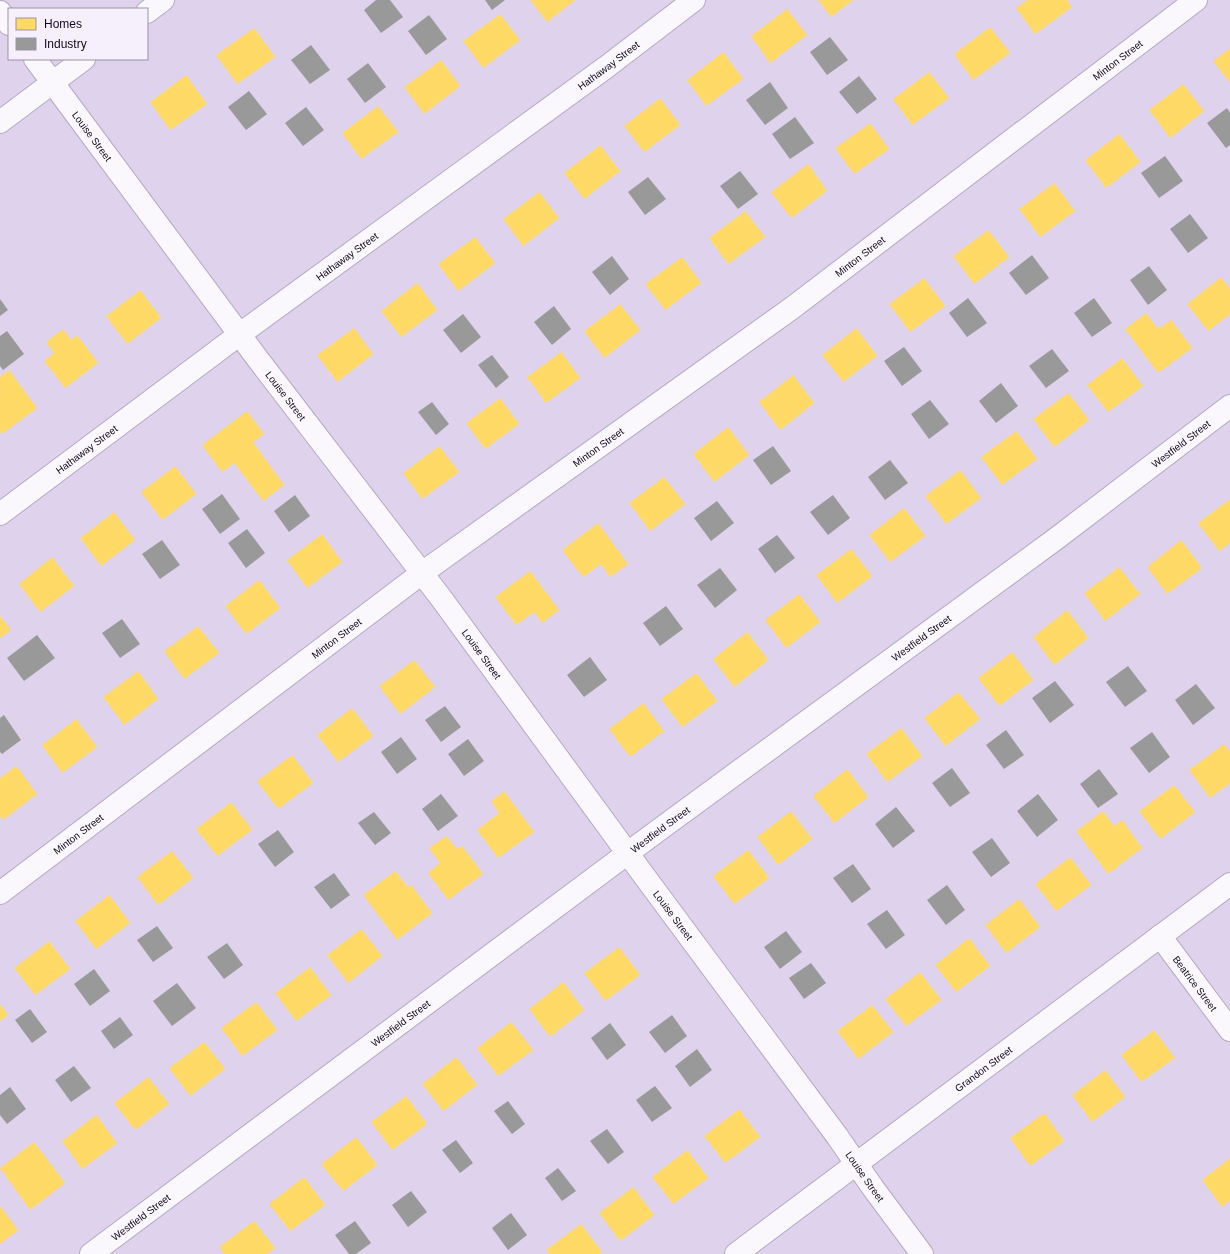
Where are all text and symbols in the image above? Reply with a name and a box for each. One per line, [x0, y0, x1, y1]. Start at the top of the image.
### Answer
legend [8, 8, 148, 60]
text: Homes [44, 17, 82, 31]
text: Industry [44, 37, 87, 51]
street label: Minton Street [1091, 38, 1145, 83]
street label: Hathaway Street [576, 39, 642, 92]
street label: Louise Street [70, 109, 114, 164]
street label: Hathaway Street [314, 230, 380, 283]
street label: Minton Street [833, 234, 887, 279]
street label: Louise Street [263, 369, 308, 423]
street label: Westfield Street [1150, 418, 1213, 470]
street label: Hathaway Street [54, 423, 120, 476]
street label: Minton Street [571, 425, 626, 469]
street label: Westfield Street [890, 613, 953, 663]
street label: Minton Street [310, 616, 364, 661]
street label: Louise Street [460, 627, 503, 681]
street label: Westfield Street [629, 804, 692, 855]
street label: Minton Street [51, 812, 106, 857]
street label: Louise Street [651, 889, 695, 943]
street label: Beatrice Street [1171, 954, 1219, 1014]
street label: Westfield Street [369, 998, 432, 1049]
street label: Grandon Street [953, 1044, 1014, 1094]
street label: Louise Street [843, 1149, 886, 1204]
street label: Westfield Street [109, 1192, 173, 1243]

